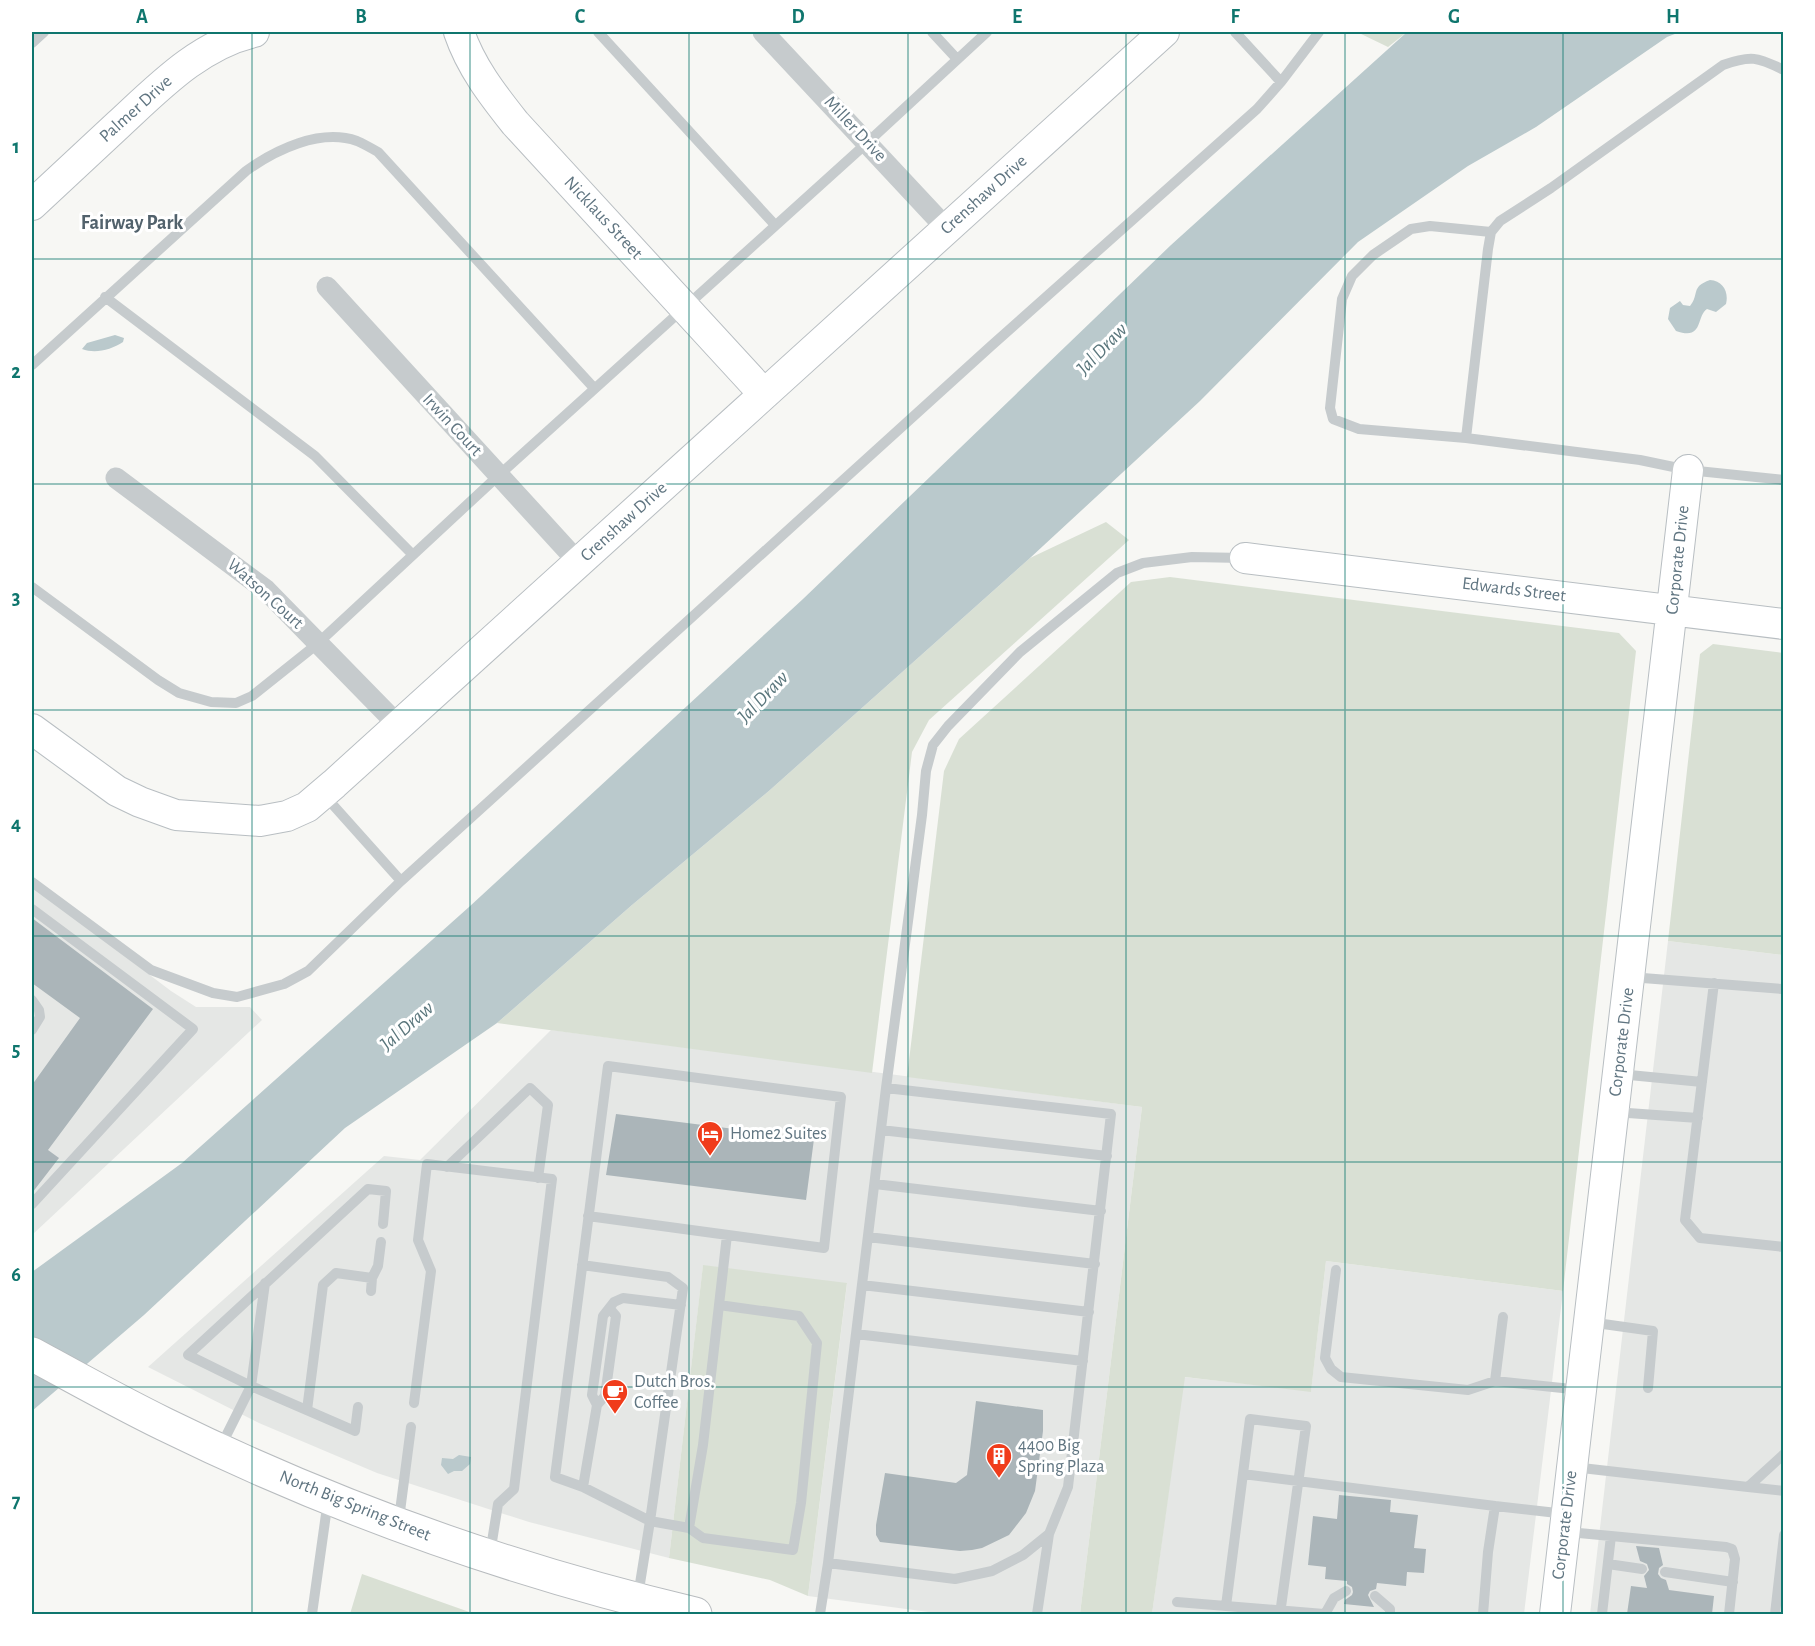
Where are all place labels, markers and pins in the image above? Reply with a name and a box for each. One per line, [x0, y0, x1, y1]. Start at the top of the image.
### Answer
hotel icon: Home2 Suites [695, 1119, 725, 1157]
place label: Home2 Suites [730, 1125, 827, 1143]
place label: Dutch Bros. Coffee [634, 1373, 714, 1412]
cafe icon: Dutch Bros. Coffee [600, 1377, 630, 1415]
place label: 4400 Big Spring Plaza [1018, 1437, 1105, 1476]
building icon: 4400 Big Spring Plaza [984, 1441, 1014, 1479]

